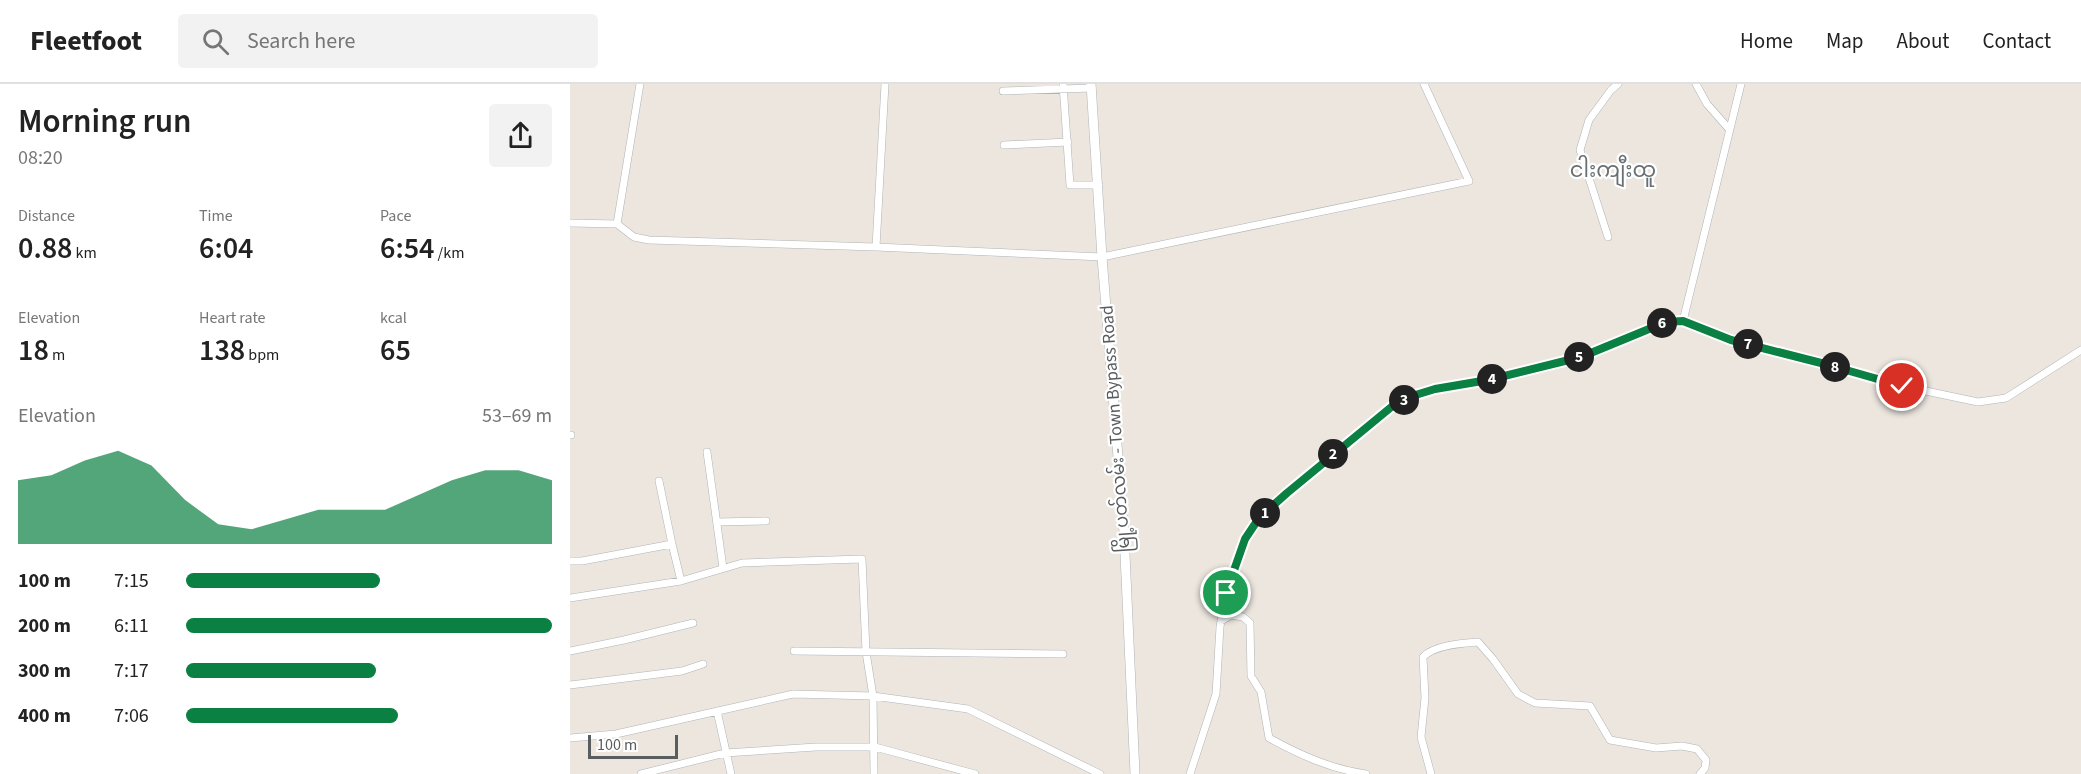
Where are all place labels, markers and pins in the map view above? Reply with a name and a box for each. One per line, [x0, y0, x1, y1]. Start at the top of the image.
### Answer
pin: 6 [1647, 308, 1677, 338]
pin: 7 [1733, 329, 1763, 359]
pin: 5 [1564, 342, 1594, 372]
pin: 8 [1820, 352, 1850, 382]
pin [1876, 360, 1927, 411]
pin: 4 [1477, 364, 1507, 394]
pin: 3 [1389, 385, 1419, 415]
pin: 2 [1318, 439, 1348, 469]
pin: 1 [1250, 498, 1280, 528]
pin [1200, 567, 1251, 618]

